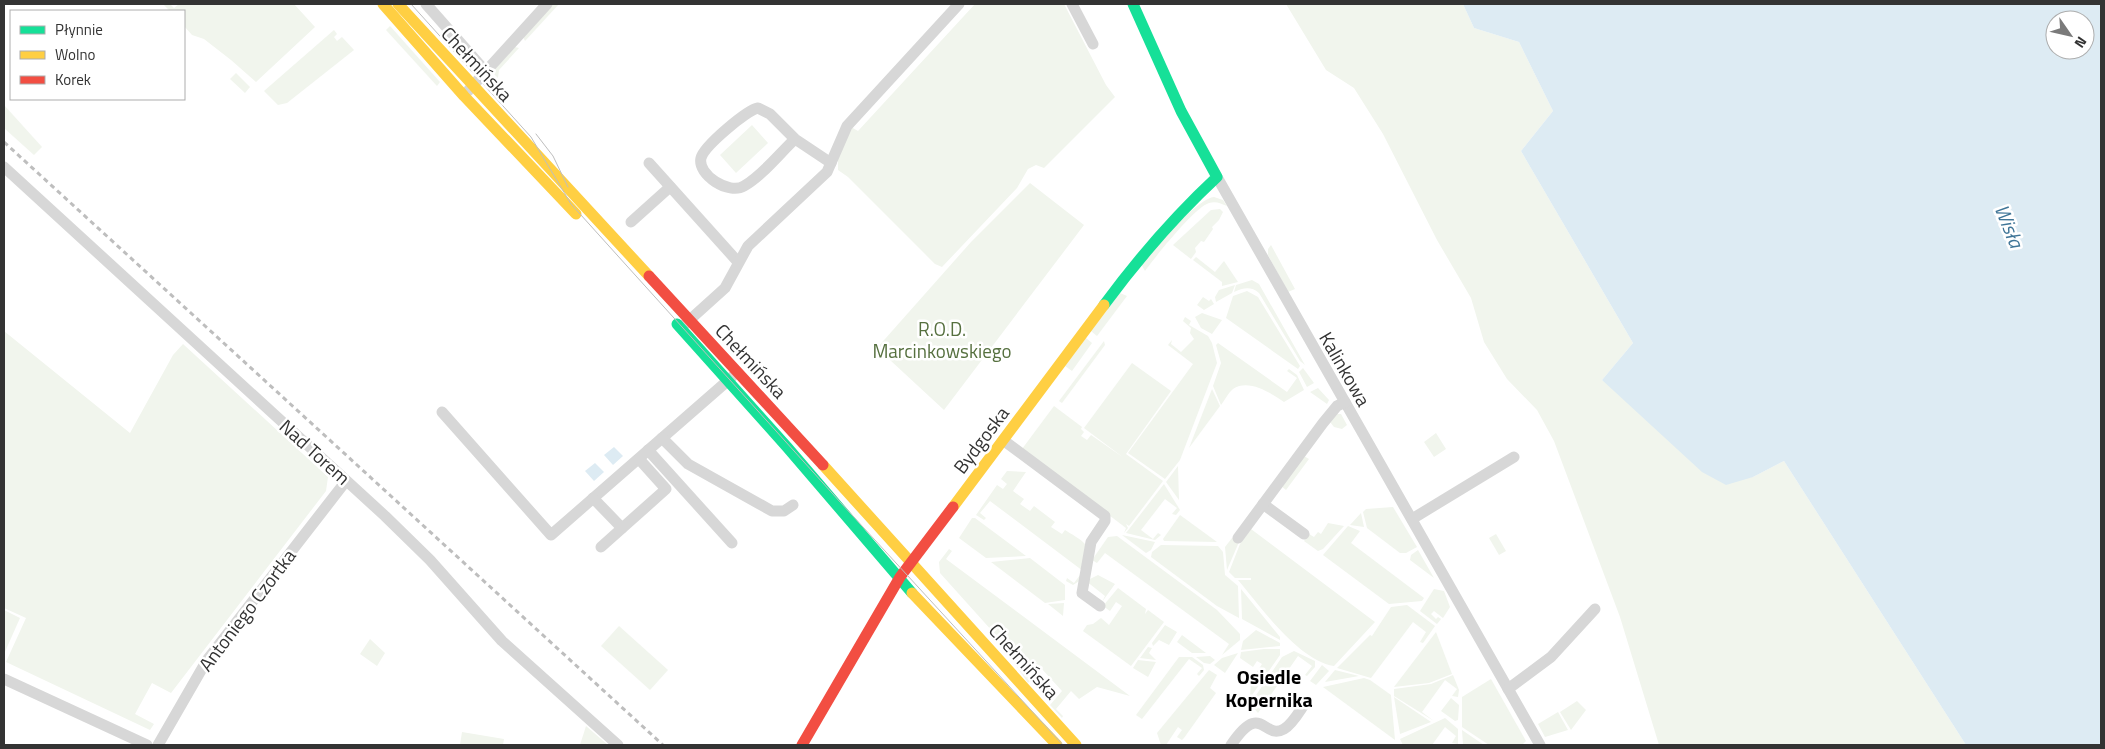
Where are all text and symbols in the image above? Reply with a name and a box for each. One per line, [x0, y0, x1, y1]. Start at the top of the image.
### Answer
legend [10, 10, 185, 100]
north arrow [2045, 10, 2095, 60]
text: Płynnie [55, 18, 103, 41]
street label: Chełmińska [435, 20, 520, 108]
text: N [2070, 33, 2093, 52]
text: Wolno [55, 43, 95, 66]
text: Korek [55, 68, 91, 91]
water label: Wisła [1987, 199, 2033, 253]
park label: R.O.D. Marcinkowskiego [872, 314, 1012, 365]
street label: Chełmińska [709, 317, 794, 405]
street label: Kalinkowa [1312, 326, 1379, 412]
street label: Bydgoska [946, 399, 1016, 480]
street label: Nad Torem [273, 412, 357, 491]
street label: Antoniego Czortka [191, 542, 303, 677]
street label: Chełmińska [982, 616, 1067, 706]
district label: Osiedle Kopernika [1225, 661, 1313, 715]

